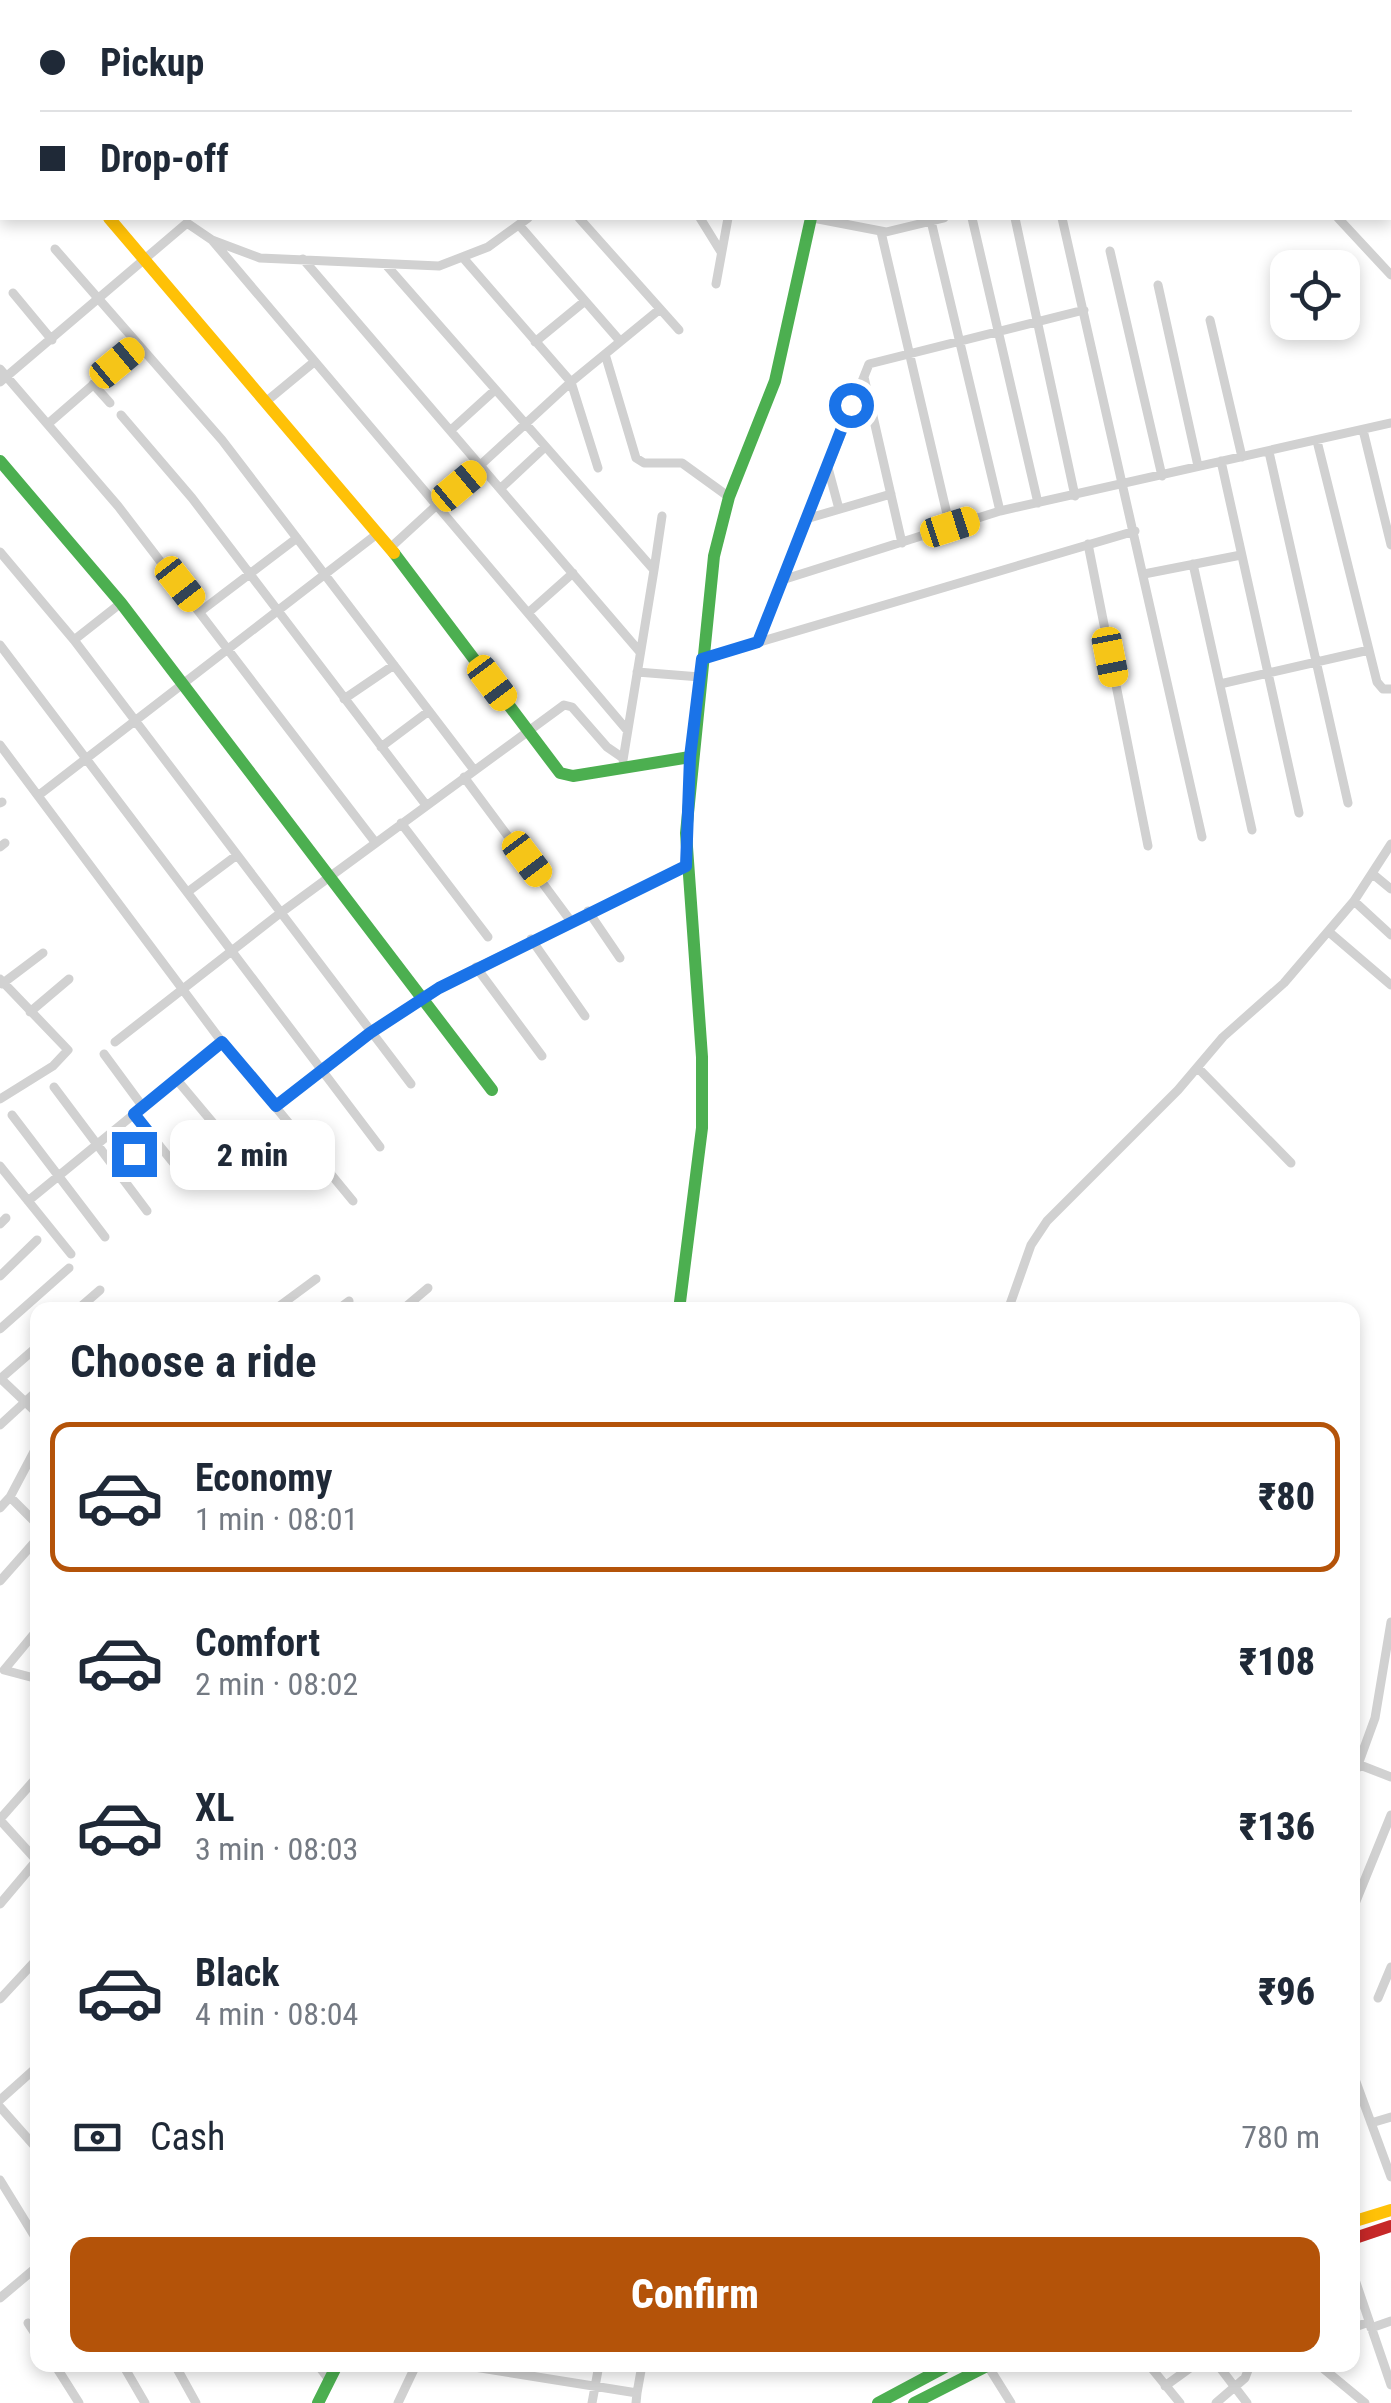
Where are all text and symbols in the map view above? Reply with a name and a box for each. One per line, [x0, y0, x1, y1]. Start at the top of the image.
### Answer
text: Pickup [100, 41, 204, 85]
text: Drop-off [100, 137, 229, 181]
map controls [1270, 250, 1360, 340]
button: locate [1270, 250, 1360, 340]
car [84, 332, 150, 394]
route start [829, 383, 874, 428]
car [426, 455, 492, 517]
car [917, 503, 983, 551]
car [150, 551, 210, 617]
car [1090, 625, 1130, 689]
car [462, 650, 522, 716]
car [497, 826, 557, 892]
callout: 2 min [169, 1119, 334, 1189]
route end [112, 1132, 157, 1177]
text: 2 min [217, 1136, 288, 1174]
text: Choose a ride [70, 1335, 317, 1388]
icon: car [75, 1452, 165, 1542]
text: Economy [195, 1456, 332, 1500]
text: ₹80 [1258, 1475, 1315, 1519]
text: 1 min · 08:01 [195, 1500, 358, 1538]
icon: car [75, 1617, 165, 1707]
text: Comfort [195, 1621, 320, 1665]
text: ₹108 [1239, 1640, 1315, 1684]
text: 2 min · 08:02 [195, 1665, 358, 1703]
icon: car [75, 1782, 165, 1872]
text: XL [195, 1786, 234, 1830]
text: ₹136 [1239, 1805, 1315, 1849]
text: 3 min · 08:03 [195, 1830, 358, 1868]
icon: car [75, 1947, 165, 2037]
text: Black [195, 1951, 279, 1995]
text: ₹96 [1258, 1970, 1315, 2014]
text: 4 min · 08:04 [195, 1995, 358, 2033]
icon: cash [70, 2110, 125, 2165]
text: Cash [150, 2115, 225, 2159]
text: 780 m [1241, 2118, 1320, 2156]
button: Confirm [70, 2237, 1320, 2352]

